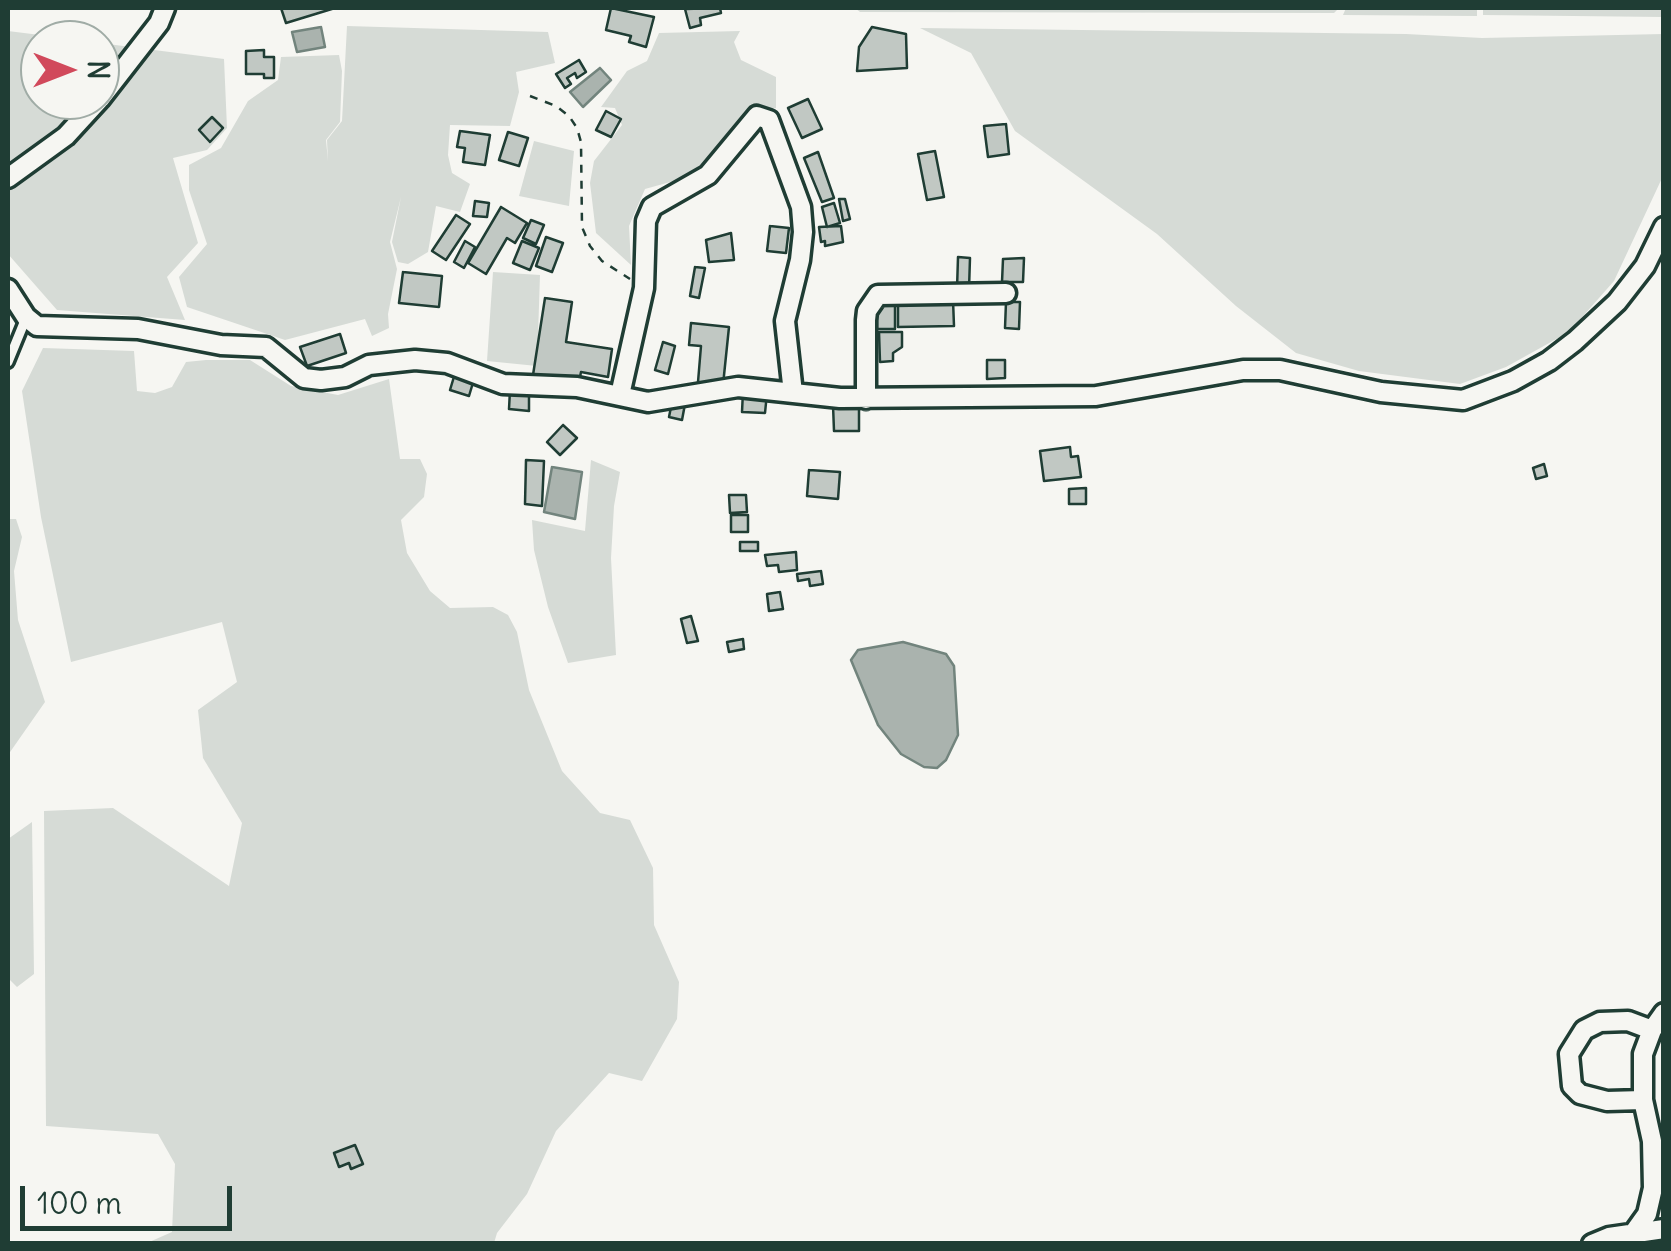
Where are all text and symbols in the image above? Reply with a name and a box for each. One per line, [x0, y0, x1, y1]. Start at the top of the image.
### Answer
north arrow [20, 20, 120, 120]
text: N [80, 60, 116, 80]
scale bar [25, 1166, 238, 1228]
text: 100 m [37, 1184, 122, 1222]

